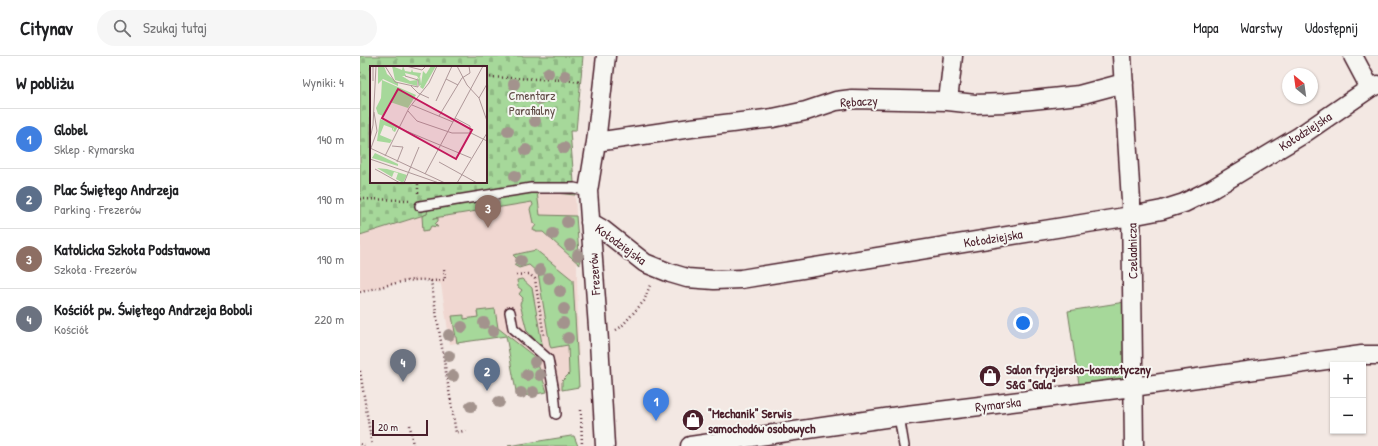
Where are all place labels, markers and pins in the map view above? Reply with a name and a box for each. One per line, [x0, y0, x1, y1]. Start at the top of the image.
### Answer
pin: 3 [475, 195, 501, 228]
pin: 4 [390, 349, 416, 382]
pin: 2 [474, 358, 500, 391]
place label: Salon fryzjersko-kosmetyczny S&G "Gala" [1006, 360, 1152, 393]
shop icon: Salon fryzjersko-kosmetyczny S&G "Gala" [977, 363, 1003, 389]
pin: 1 [643, 388, 669, 421]
place label: "Mechanik" Serwis samochodów osobowych [708, 404, 816, 438]
shop icon: "Mechanik" Serwis samochodów osobowych [680, 407, 706, 433]

